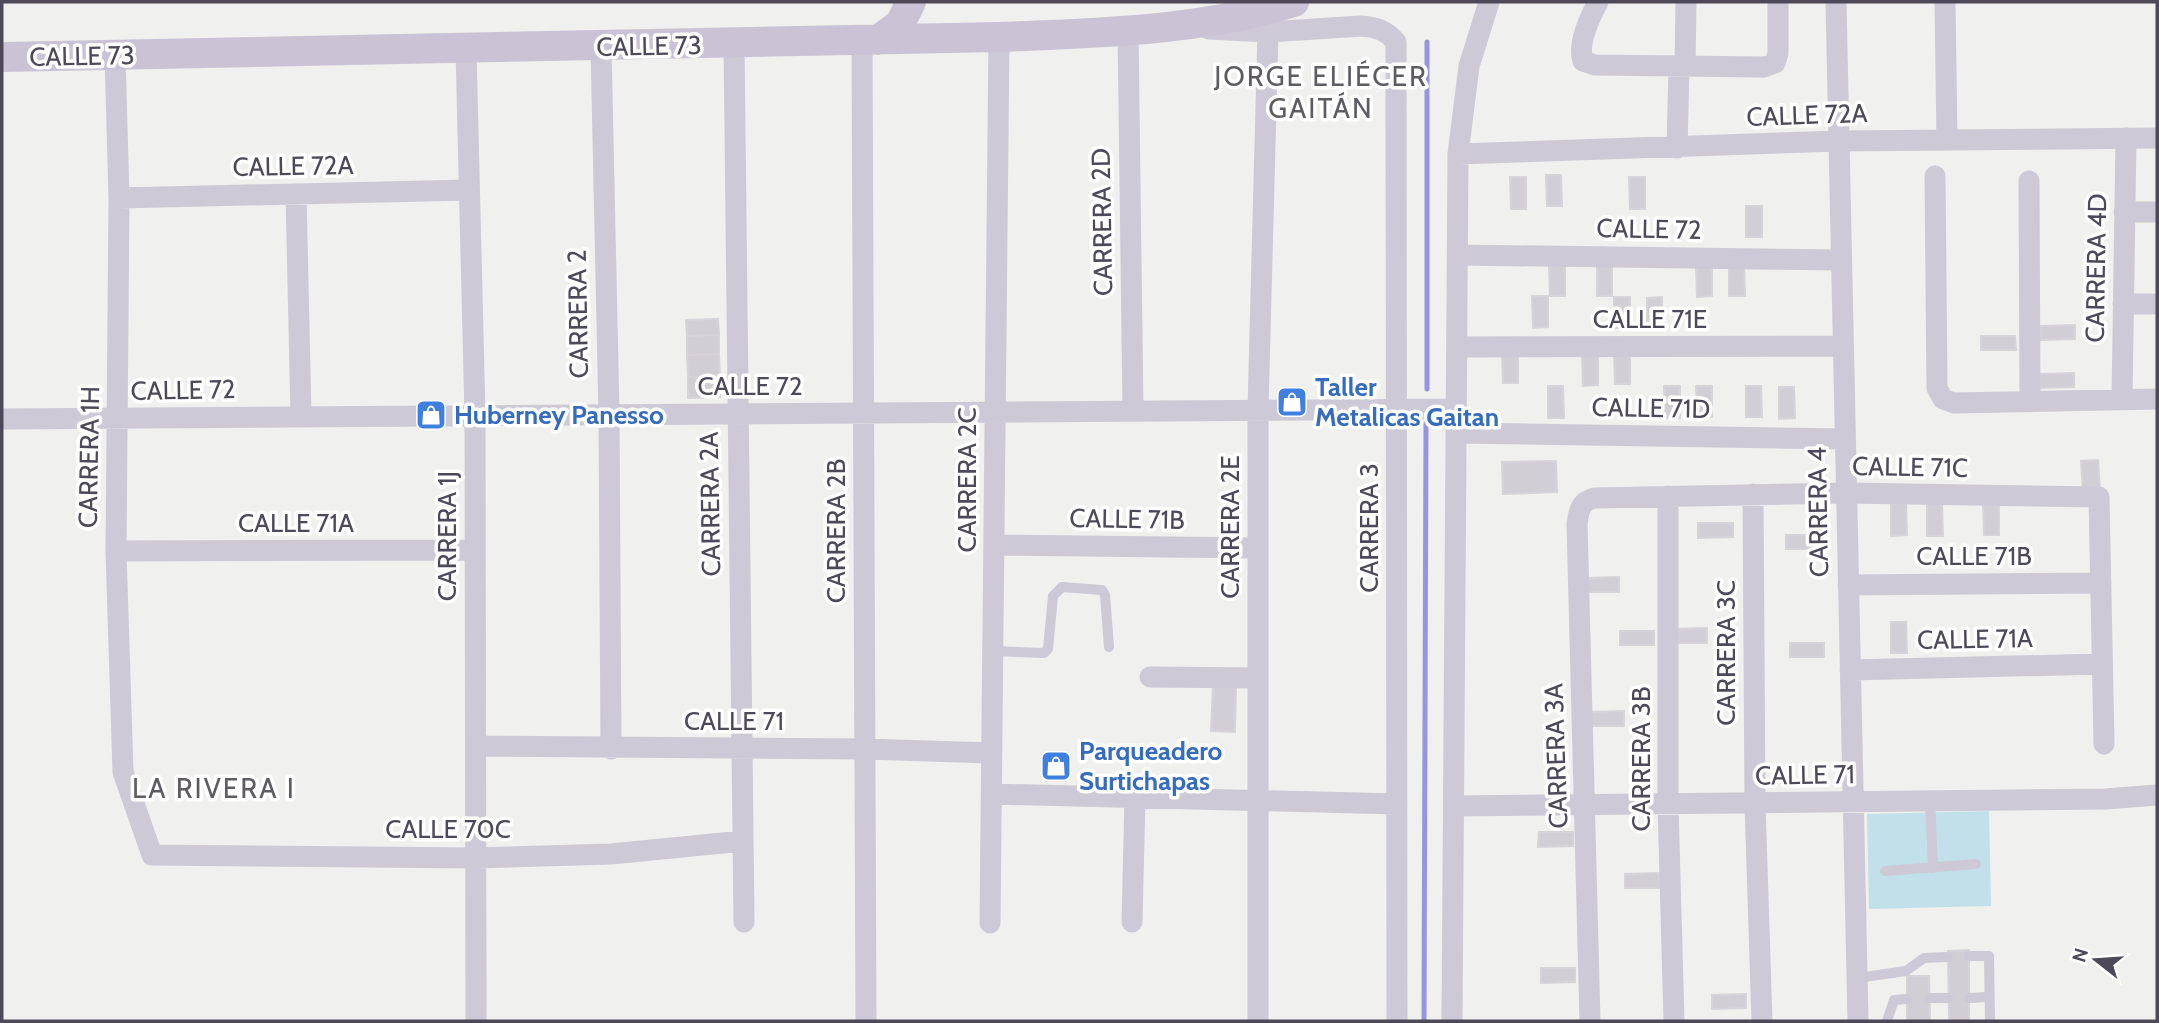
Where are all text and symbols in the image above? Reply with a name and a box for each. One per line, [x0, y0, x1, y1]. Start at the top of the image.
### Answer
street label: CALLE 73 [596, 29, 702, 63]
street label: CALLE 73 [29, 39, 135, 73]
district label: JORGE ELIÉCER GAITÁN [1213, 59, 1428, 125]
street label: CALLE 72A [1746, 97, 1868, 133]
street label: CARRERA 2D [1085, 148, 1119, 296]
street label: CALLE 72A [232, 149, 354, 183]
street label: CARRERA 4D [2079, 193, 2113, 343]
street label: CALLE 72 [1596, 212, 1702, 246]
street label: CARRERA 2 [561, 249, 595, 379]
street label: CALLE 71E [1593, 303, 1707, 335]
street label: CALLE 72 [697, 370, 803, 402]
place label: Taller Metalicas Gaitan [1315, 371, 1499, 433]
street label: CALLE 72 [130, 373, 236, 407]
shop icon: Taller Metalicas Gaitan [1275, 385, 1309, 419]
street label: CARRERA 1H [72, 386, 106, 528]
street label: CALLE 71D [1591, 391, 1711, 425]
shop icon: Huberney Panesso [414, 398, 448, 432]
place label: Huberney Panesso [454, 399, 664, 431]
street label: CARRERA 2C [951, 408, 983, 552]
street label: CARRERA 2A [693, 431, 727, 577]
street label: CARRERA 4 [1801, 447, 1835, 577]
street label: CALLE 71C [1852, 450, 1968, 484]
street label: CARRERA 2E [1214, 455, 1246, 599]
street label: CARRERA 2B [820, 459, 852, 603]
street label: CARRERA 3 [1353, 463, 1385, 593]
street label: CARRERA 1J [431, 471, 463, 601]
street label: CALLE 71B [1069, 502, 1185, 536]
street label: CALLE 71A [238, 507, 354, 539]
street label: CALLE 71B [1916, 540, 2032, 572]
street label: CARRERA 3C [1710, 580, 1742, 726]
street label: CALLE 71A [1917, 622, 2033, 656]
street label: CARRERA 3A [1537, 683, 1575, 829]
street label: CARRERA 3B [1625, 687, 1657, 831]
street label: CALLE 71 [684, 705, 784, 737]
place label: Parqueadero Surtichapas [1079, 735, 1223, 797]
shop icon: Parqueadero Surtichapas [1039, 749, 1073, 783]
street label: CALLE 71 [1755, 758, 1855, 792]
district label: LA RIVERA I [132, 771, 296, 805]
street label: CALLE 70C [385, 813, 511, 845]
north arrow [2061, 925, 2131, 995]
text: N [2067, 945, 2093, 965]

